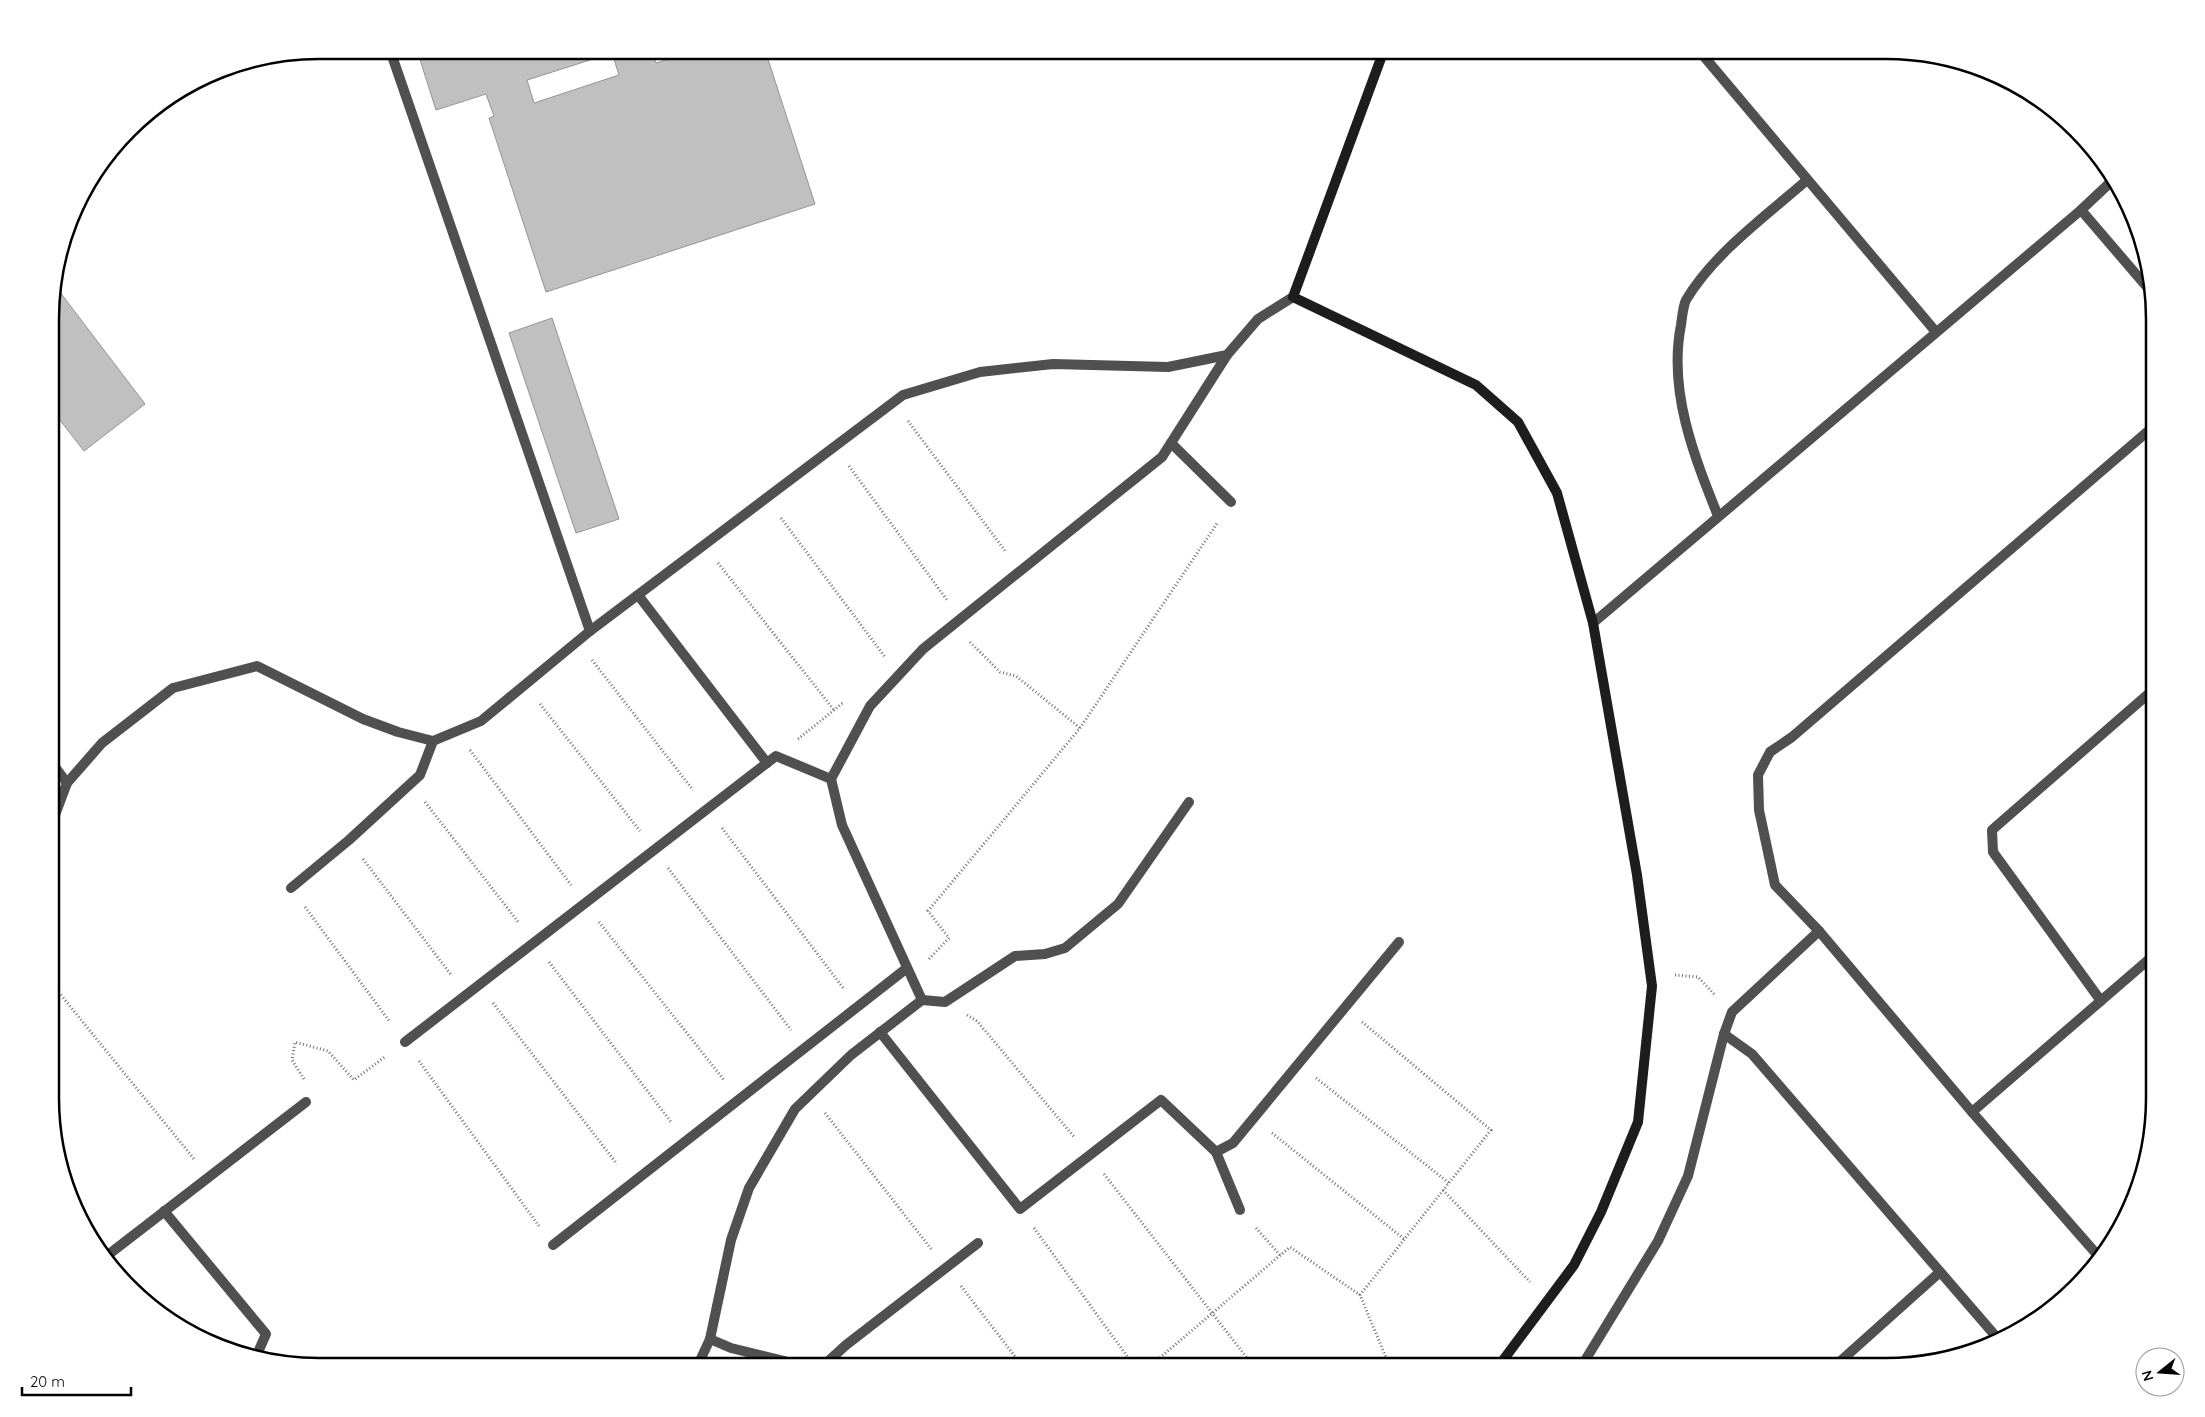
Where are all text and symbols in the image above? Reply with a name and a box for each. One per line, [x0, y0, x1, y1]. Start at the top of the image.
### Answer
north arrow [2135, 1347, 2185, 1397]
scale bar [22, 1364, 131, 1396]
text: N [2137, 1368, 2158, 1383]
text: 20 m [30, 1372, 65, 1391]

